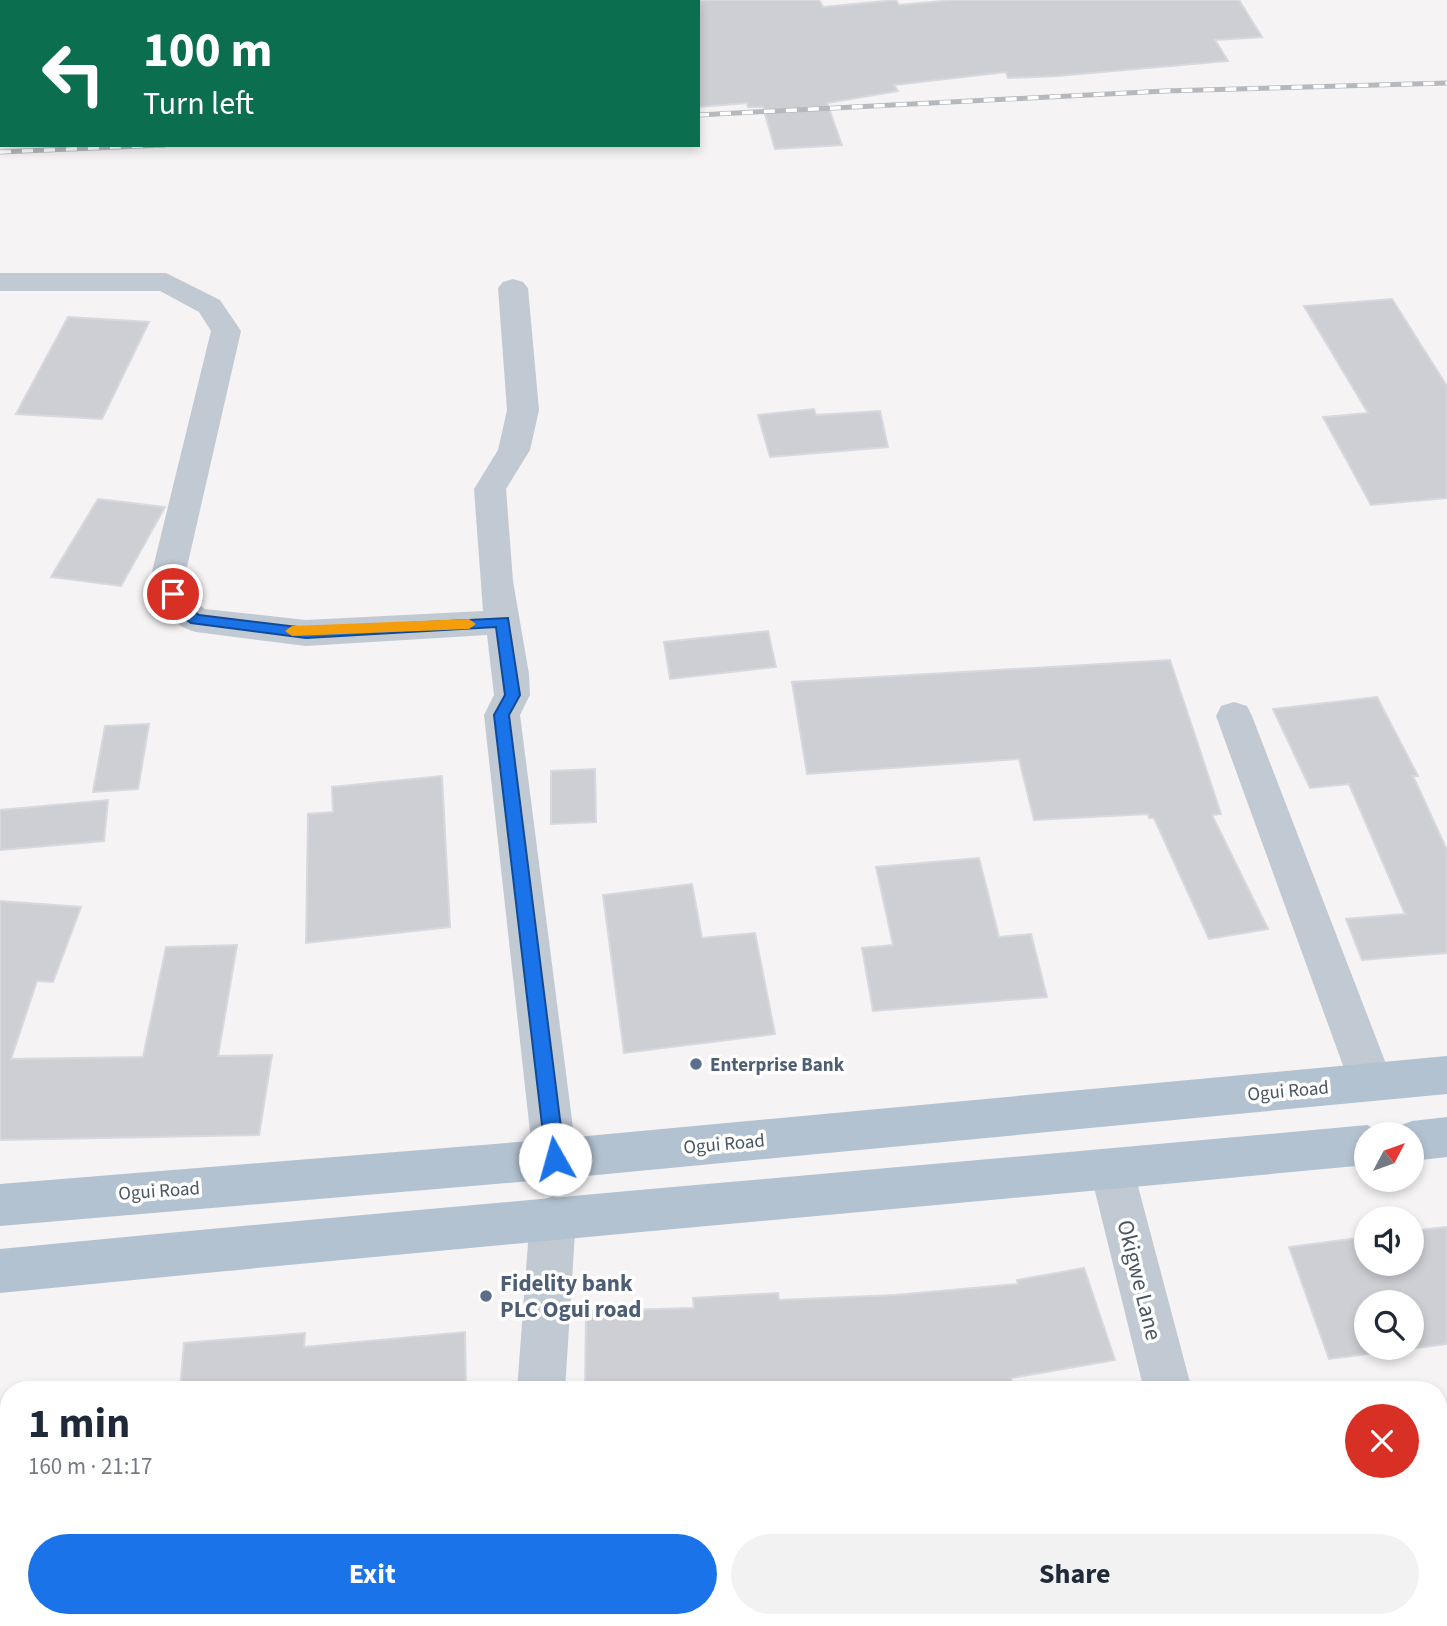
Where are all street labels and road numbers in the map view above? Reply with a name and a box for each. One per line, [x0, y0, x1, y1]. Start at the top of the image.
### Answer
street label: Ogui Road [1246, 1074, 1330, 1109]
street label: Ogui Road [682, 1127, 766, 1162]
street label: Ogui Road [117, 1175, 201, 1208]
street label: Okigwe Lane [1109, 1216, 1170, 1344]

